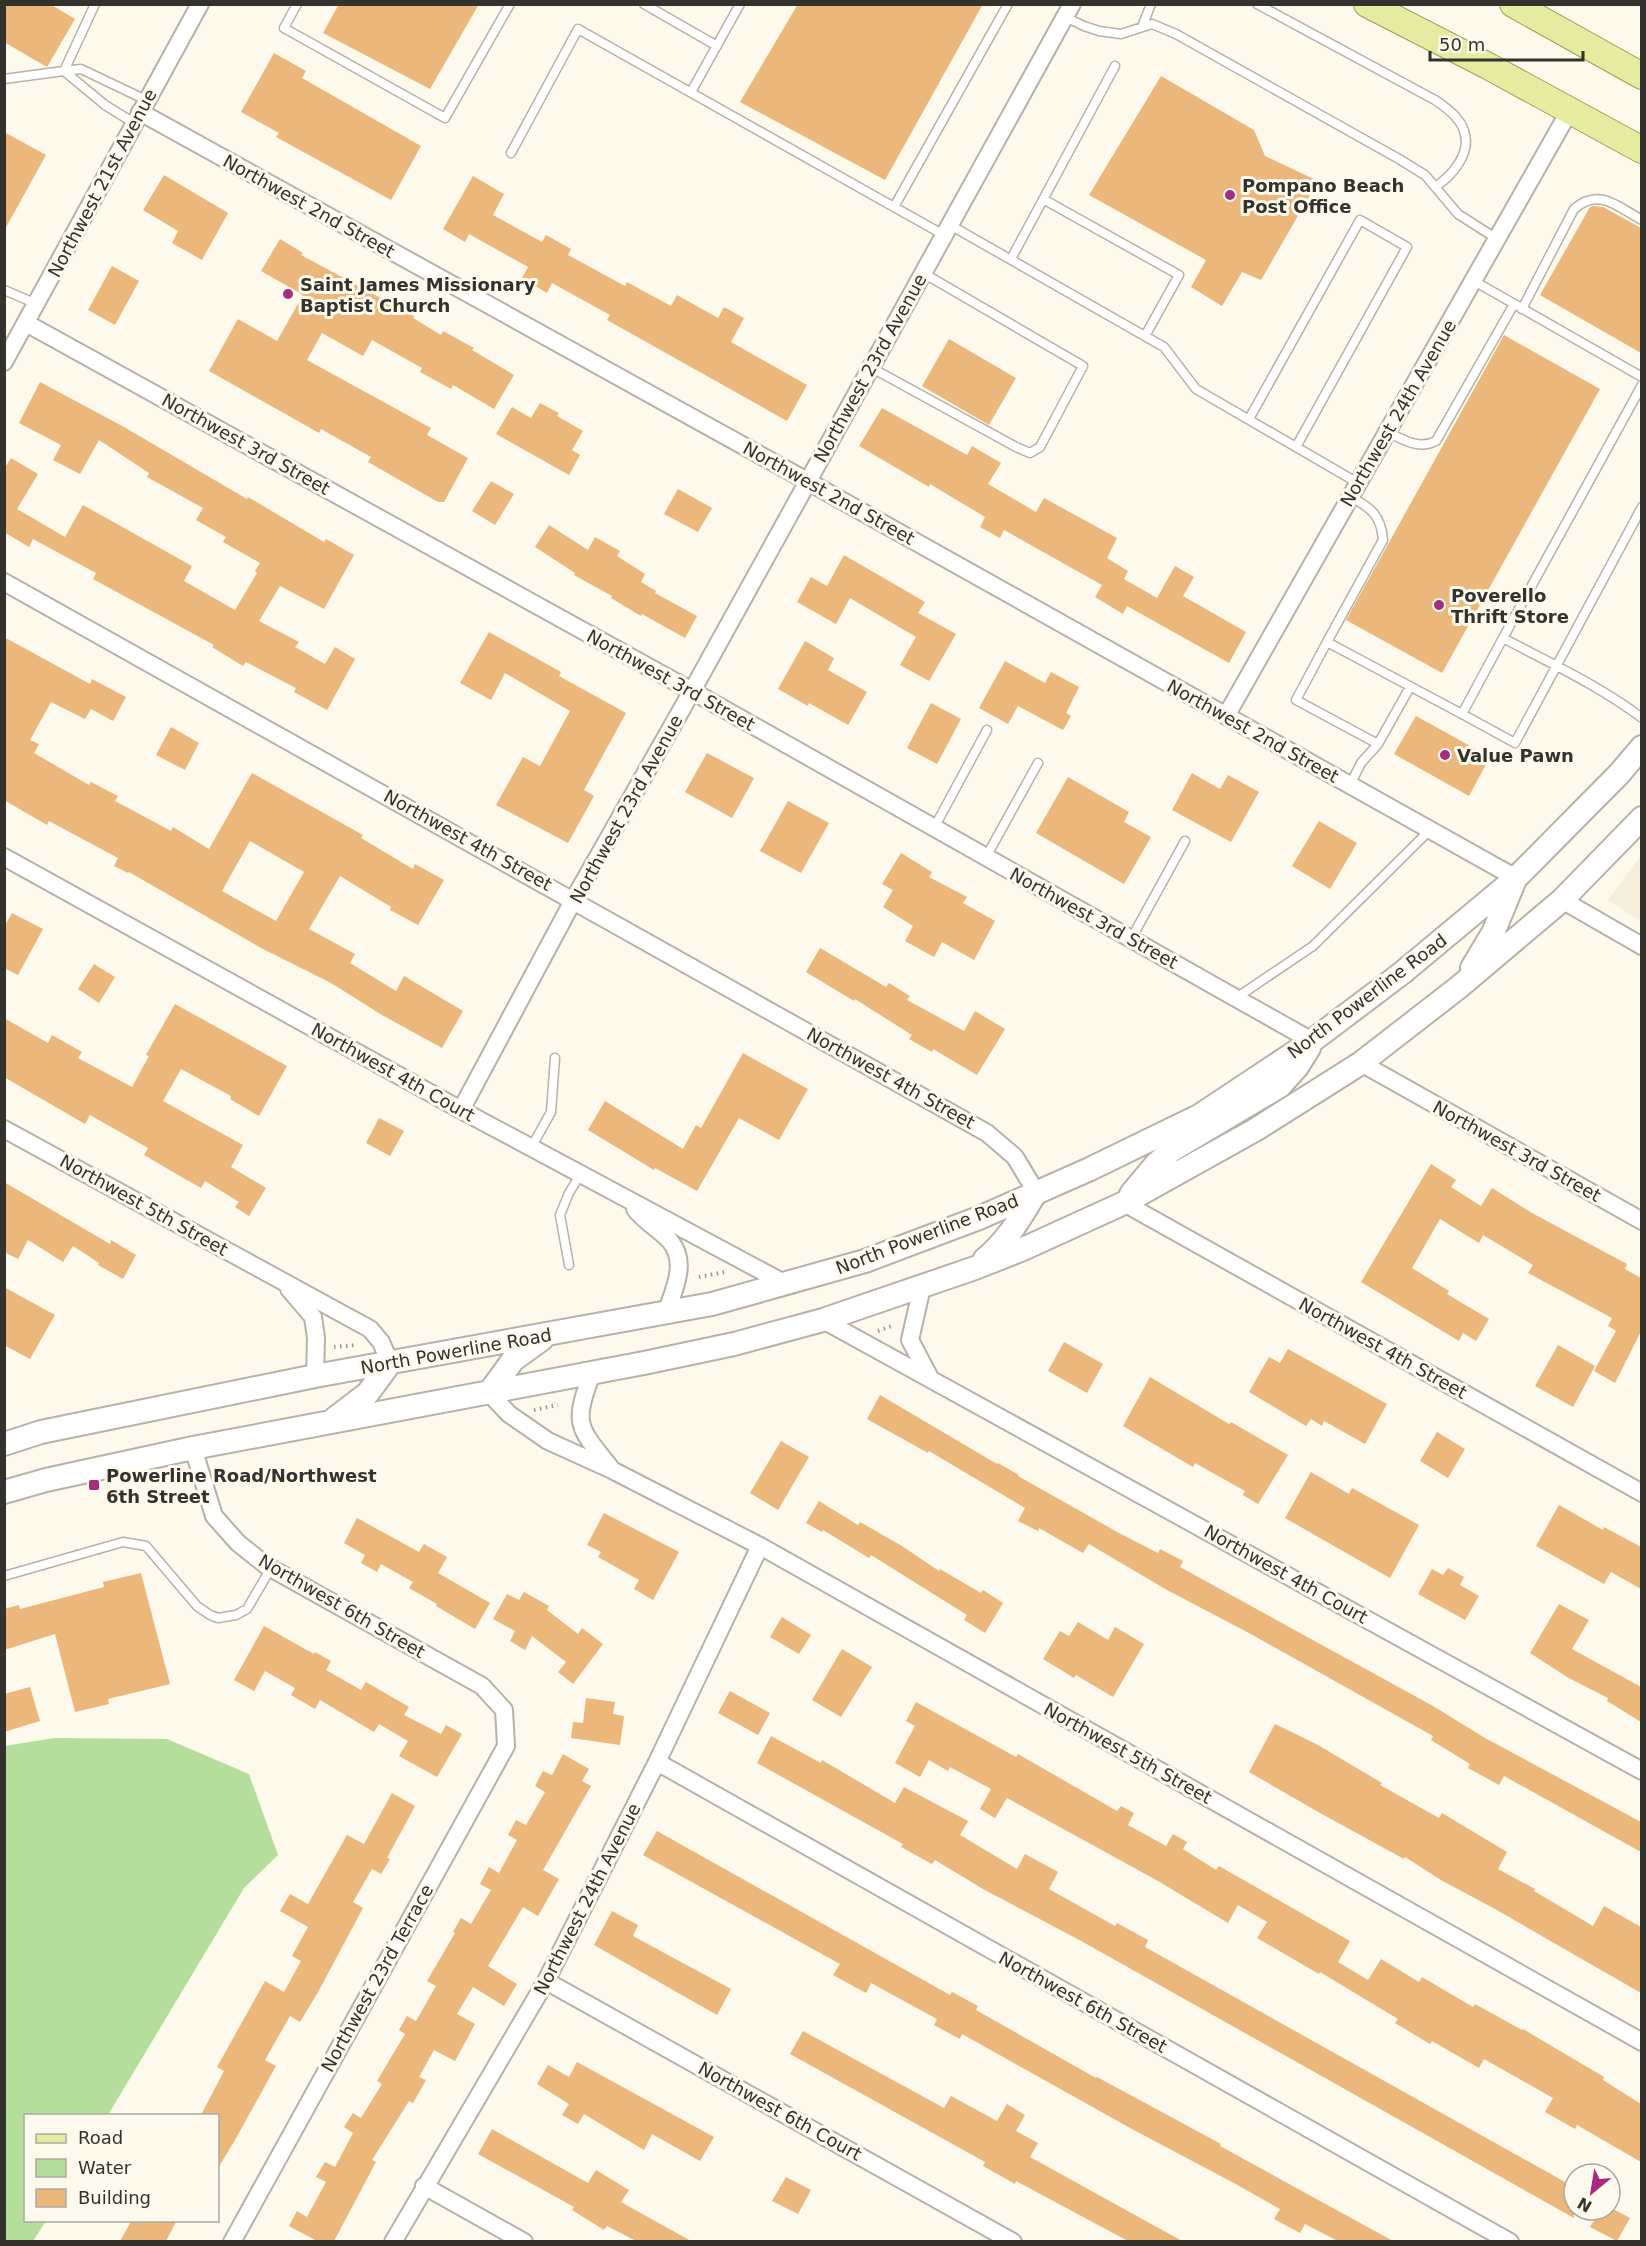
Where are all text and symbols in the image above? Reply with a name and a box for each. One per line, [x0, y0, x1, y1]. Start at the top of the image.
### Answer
scale bar [1430, 24, 1583, 62]
text: 50 m [1439, 34, 1485, 55]
street label: Northwest 21st Avenue [43, 85, 161, 281]
street label: Northwest 2nd Street [220, 150, 398, 262]
place label: Pompano Beach Post Office [1242, 175, 1404, 217]
marker: Pompano Beach Post Office [1223, 188, 1237, 202]
street label: Northwest 23rd Avenue [809, 270, 931, 466]
place label: Saint James Missionary Baptist Church [300, 274, 536, 316]
marker: Saint James Missionary Baptist Church [281, 287, 295, 301]
street label: Northwest 24th Avenue [1336, 316, 1460, 510]
street label: Northwest 3rd Street [158, 389, 334, 499]
street label: Northwest 2nd Street [740, 437, 918, 549]
place label: Poverello Thrift Store [1451, 585, 1569, 627]
marker: Poverello Thrift Store [1432, 598, 1446, 612]
street label: Northwest 3rd Street [583, 625, 759, 735]
street label: Northwest 2nd Street [1164, 675, 1342, 787]
street label: Northwest 23rd Avenue [565, 711, 687, 907]
place label: Value Pawn [1457, 745, 1574, 766]
marker: Value Pawn [1438, 748, 1452, 762]
street label: Northwest 4th Street [380, 785, 556, 895]
street label: Northwest 3rd Street [1006, 863, 1182, 973]
street label: North Powerline Road [1283, 929, 1451, 1063]
street label: Northwest 4th Court [308, 1018, 478, 1126]
street label: Northwest 4th Street [803, 1023, 979, 1133]
street label: Northwest 3rd Street [1429, 1096, 1605, 1206]
street label: Northwest 5th Street [56, 1150, 232, 1260]
street label: North Powerline Road [833, 1189, 1021, 1279]
street label: Northwest 4th Street [1295, 1293, 1471, 1403]
street label: North Powerline Road [359, 1324, 553, 1378]
place label: Powerline Road/Northwest 6th Street [106, 1465, 377, 1507]
marker: Powerline Road/Northwest 6th Street [87, 1478, 101, 1492]
street label: Northwest 4th Court [1201, 1520, 1371, 1628]
street label: Northwest 6th Street [255, 1550, 429, 1662]
street label: Northwest 5th Street [1040, 1698, 1216, 1808]
street label: Northwest 24th Avenue [529, 1800, 645, 1998]
street label: Northwest 23rd Terrace [317, 1881, 437, 2075]
street label: Northwest 6th Street [995, 1947, 1171, 2057]
street label: Northwest 6th Court [695, 2057, 865, 2165]
legend [24, 2114, 219, 2222]
text: Road [78, 2127, 123, 2148]
text: Water [78, 2157, 132, 2178]
north arrow [1562, 2162, 1622, 2222]
text: Building [78, 2187, 151, 2208]
text: N [1574, 2193, 1595, 2216]

